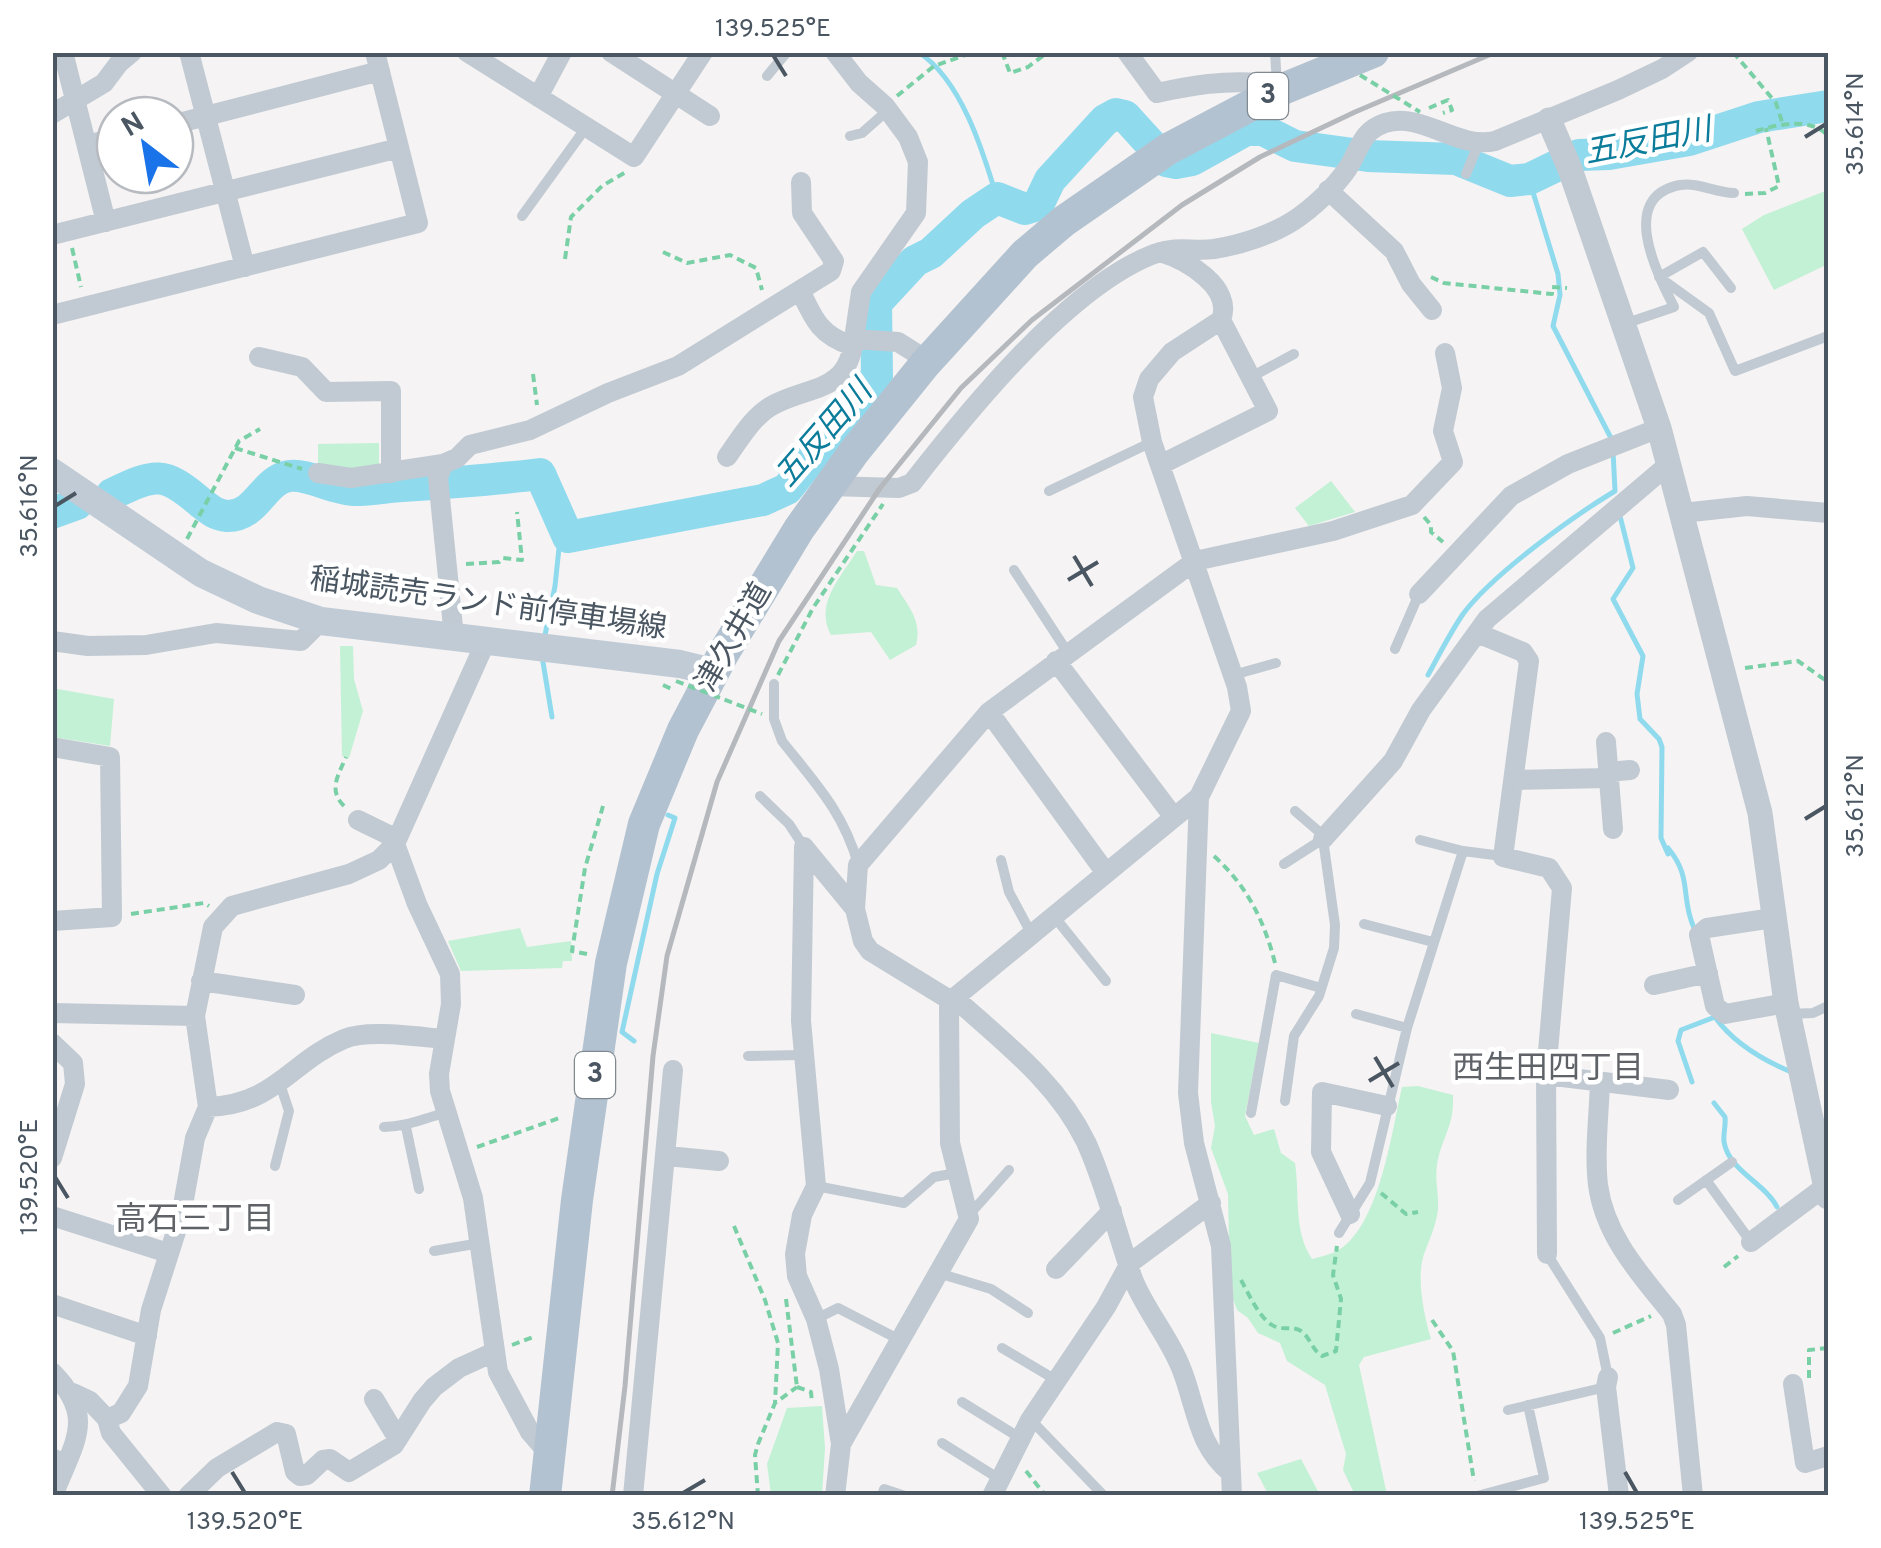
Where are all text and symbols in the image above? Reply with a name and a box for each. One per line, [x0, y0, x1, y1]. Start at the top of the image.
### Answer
text: 139.525°E [715, 14, 831, 46]
text: 35.614°N [1841, 72, 1873, 176]
road number: 3 [1248, 73, 1288, 119]
north arrow [95, 95, 195, 195]
text: N [116, 106, 152, 147]
water label: 五反田川 [1581, 111, 1718, 175]
water label: 五反田川 [768, 371, 884, 496]
text: 35.616°N [15, 454, 47, 558]
street label: 稲城読売ランド前停車場線 [307, 562, 669, 648]
street label: 津久井道 [689, 577, 781, 699]
text: 35.612°N [1841, 754, 1873, 858]
district label: 西生田四丁目 [1452, 1050, 1644, 1090]
road number: 3 [575, 1052, 615, 1098]
text: 139.520°E [15, 1119, 47, 1235]
district label: 高石三丁目 [115, 1201, 275, 1241]
text: 139.520°E [187, 1507, 303, 1539]
text: 35.612°N [631, 1507, 735, 1539]
text: 139.525°E [1579, 1507, 1695, 1539]

